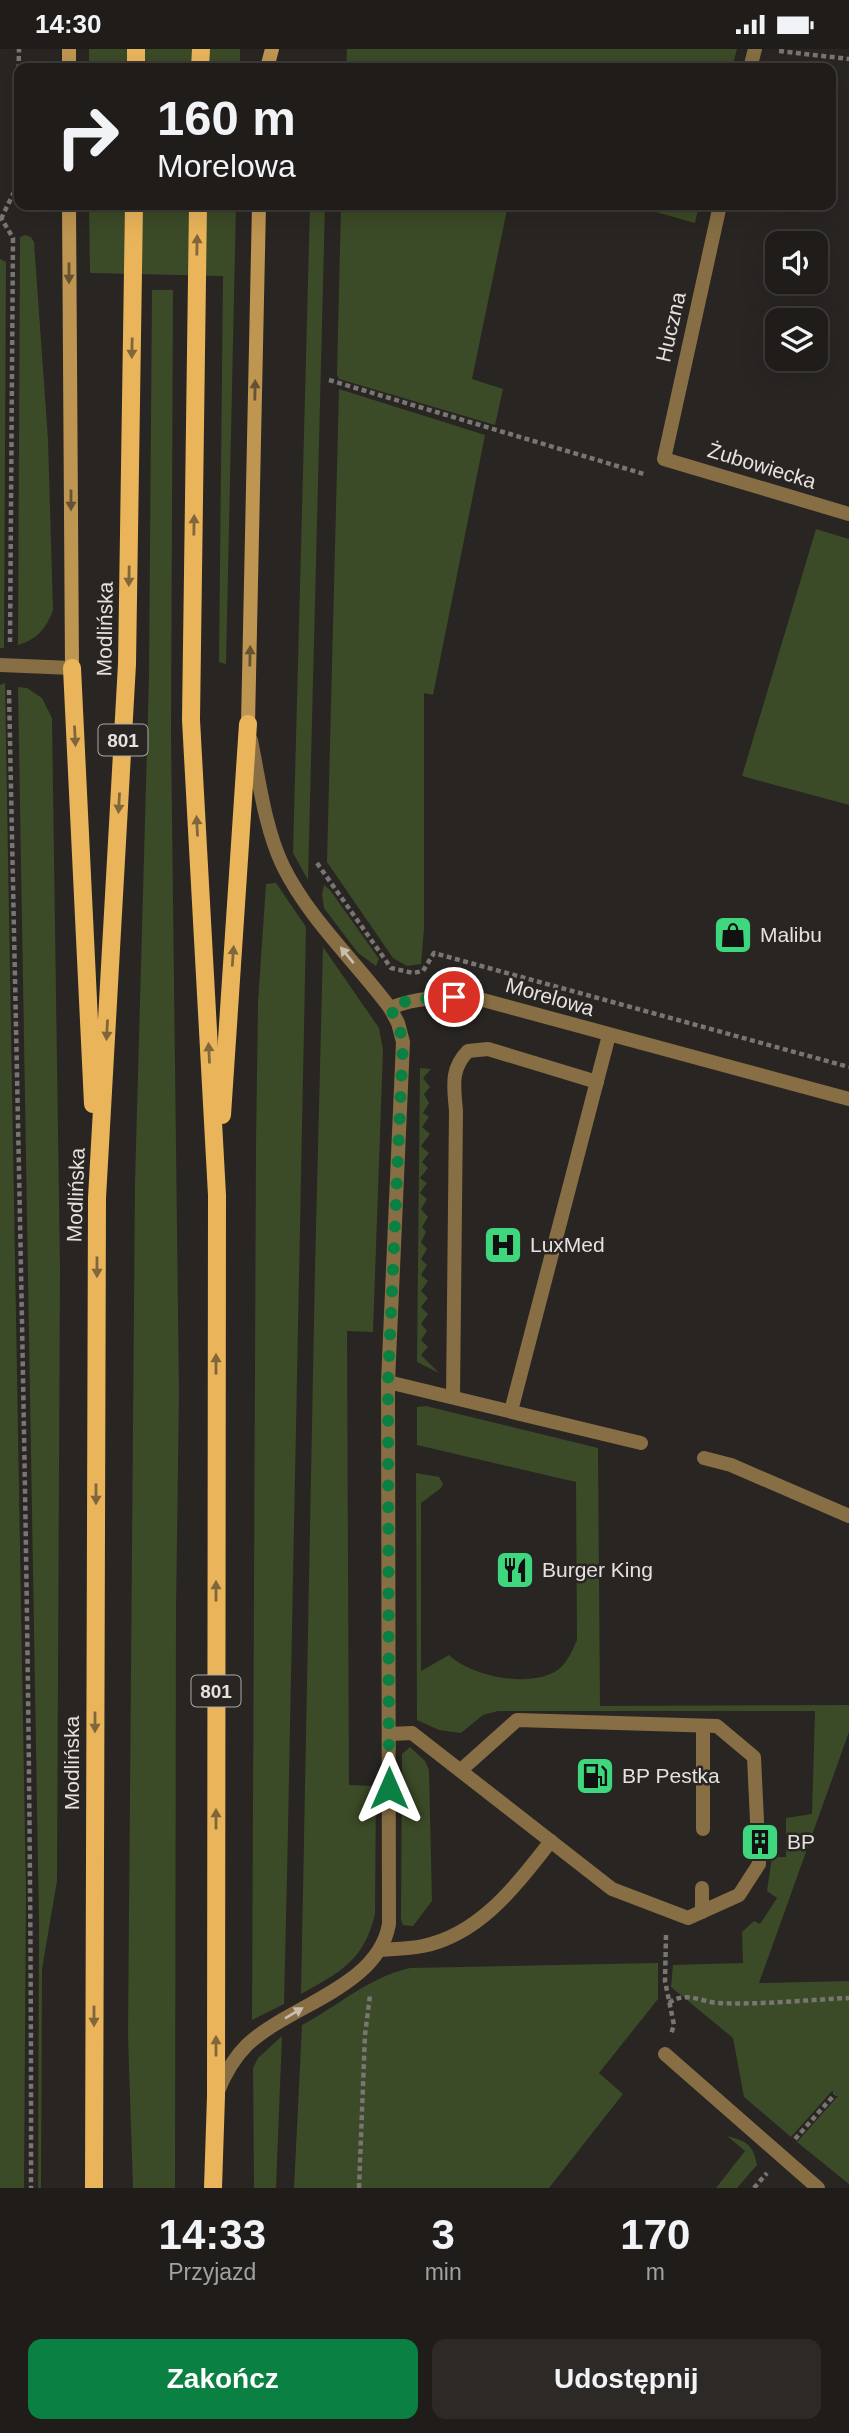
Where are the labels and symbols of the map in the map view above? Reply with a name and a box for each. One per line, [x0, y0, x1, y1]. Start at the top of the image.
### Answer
one-way arrow [191, 233, 203, 255]
one-way arrow [64, 262, 75, 284]
street label: Huczna [651, 289, 690, 364]
one-way arrow [126, 338, 138, 360]
one-way arrow [249, 379, 261, 401]
street label: Żubowiecka [705, 438, 819, 493]
one-way arrow [65, 490, 77, 512]
one-way arrow [188, 514, 200, 536]
one-way arrow [123, 565, 134, 587]
street label: Modlińska [92, 581, 117, 676]
one-way arrow [244, 645, 256, 667]
one-way arrow [70, 725, 81, 747]
road number: 801 [99, 725, 148, 755]
one-way arrow [114, 792, 125, 814]
one-way arrow [191, 815, 202, 837]
shop icon: Malibu [712, 914, 754, 956]
place label: Malibu [760, 923, 822, 946]
one-way arrow [228, 944, 239, 966]
one-way arrow [339, 947, 354, 965]
pin [424, 967, 484, 1027]
street label: Morelowa [503, 973, 597, 1020]
one-way arrow [101, 1020, 112, 1042]
one-way arrow [203, 1042, 214, 1064]
street label: Modlińska [62, 1147, 89, 1243]
hospital icon: LuxMed [482, 1224, 524, 1266]
place label: LuxMed [530, 1233, 605, 1256]
one-way arrow [91, 1256, 103, 1278]
one-way arrow [211, 1353, 222, 1375]
one-way arrow [90, 1483, 102, 1505]
restaurant icon: Burger King [494, 1549, 536, 1591]
place label: Burger King [542, 1558, 653, 1581]
one-way arrow [210, 1580, 222, 1602]
road number: 801 [192, 1675, 241, 1707]
one-way arrow [89, 1711, 101, 1733]
street label: Modlińska [60, 1715, 83, 1810]
position arrow [352, 1751, 426, 1825]
fuel station icon: BP Pestka [574, 1755, 616, 1797]
place label: BP Pestka [622, 1764, 720, 1787]
one-way arrow [210, 1808, 222, 1830]
building icon: BP [739, 1821, 781, 1863]
place label: BP [787, 1830, 815, 1853]
one-way arrow [88, 2006, 100, 2028]
one-way arrow [285, 2007, 304, 2019]
one-way arrow [210, 2035, 222, 2057]

